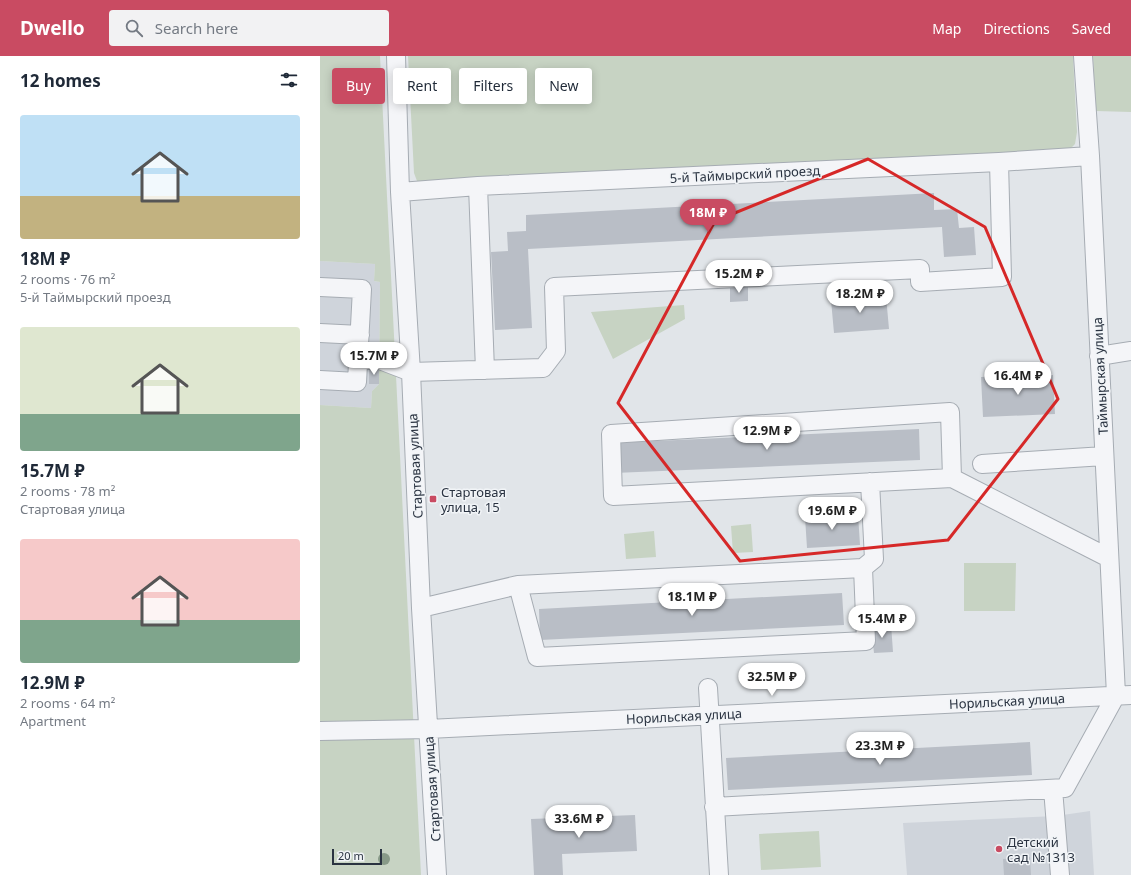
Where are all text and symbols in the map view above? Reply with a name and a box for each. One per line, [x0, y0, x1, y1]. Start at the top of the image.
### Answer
search box [109, 10, 389, 46]
text: Dwello [20, 15, 85, 41]
icon: search [123, 17, 145, 39]
text: Search here [155, 18, 238, 38]
text: Map [932, 19, 961, 38]
text: Directions [983, 19, 1050, 38]
text: Saved [1072, 19, 1111, 38]
chip: Buy [332, 68, 385, 104]
chip: Rent [393, 68, 451, 104]
chip: Filters [459, 68, 527, 104]
chip: New [535, 68, 592, 104]
text: 12 homes [20, 69, 101, 92]
icon: filters [278, 69, 300, 91]
icon: home [124, 141, 196, 213]
street label: 5-й Таймырский проезд [669, 161, 821, 187]
pin: 18M ₽ [680, 199, 736, 233]
text: 18M ₽ [689, 203, 727, 221]
text: 18M ₽ [20, 247, 70, 270]
pin: 15.2M ₽ [702, 260, 776, 294]
text: 15.2M ₽ [714, 264, 764, 282]
text: 2 rooms · 76 m² [20, 270, 115, 288]
pin: 18.2M ₽ [823, 280, 897, 314]
text: 18.2M ₽ [835, 284, 885, 302]
text: 5-й Таймырский проезд [20, 288, 171, 306]
street label: Таймырская улица [1088, 317, 1112, 435]
pin: 15.7M ₽ [337, 342, 411, 376]
text: 15.7M ₽ [349, 346, 399, 364]
icon: home [124, 353, 196, 425]
pin: 16.4M ₽ [981, 362, 1055, 396]
text: 16.4M ₽ [993, 366, 1043, 384]
street label: Стартовая улица [403, 413, 427, 519]
pin: 12.9M ₽ [730, 417, 804, 451]
text: 12.9M ₽ [742, 421, 792, 439]
text: 15.7M ₽ [20, 459, 85, 482]
text: 2 rooms · 78 m² [20, 482, 115, 500]
place label: Стартовая улица, 15 [441, 483, 506, 516]
marker: Стартовая улица, 15 [428, 494, 438, 504]
pin: 19.6M ₽ [795, 497, 869, 531]
text: Стартовая улица [20, 500, 125, 518]
text: 19.6M ₽ [807, 501, 857, 519]
icon: home [124, 565, 196, 637]
pin: 18.1M ₽ [655, 583, 729, 617]
text: 18.1M ₽ [667, 587, 717, 605]
pin: 15.4M ₽ [845, 605, 919, 639]
text: 15.4M ₽ [857, 609, 907, 627]
pin: 32.5M ₽ [735, 663, 809, 697]
text: 32.5M ₽ [747, 667, 797, 685]
text: 12.9M ₽ [20, 671, 85, 694]
street label: Норильская улица [949, 689, 1065, 713]
text: 2 rooms · 64 m² [20, 694, 115, 712]
street label: Норильская улица [626, 704, 742, 728]
text: Apartment [20, 712, 86, 730]
pin: 23.3M ₽ [843, 732, 917, 766]
street label: Стартовая улица [419, 736, 445, 842]
text: 23.3M ₽ [855, 736, 905, 754]
pin: 33.6M ₽ [542, 805, 616, 839]
text: 33.6M ₽ [554, 809, 604, 827]
place label: Детский сад №1313 [1007, 833, 1075, 866]
marker: Детский сад №1313 [994, 844, 1004, 854]
scale bar [332, 847, 382, 866]
text: 20 m [338, 848, 364, 863]

